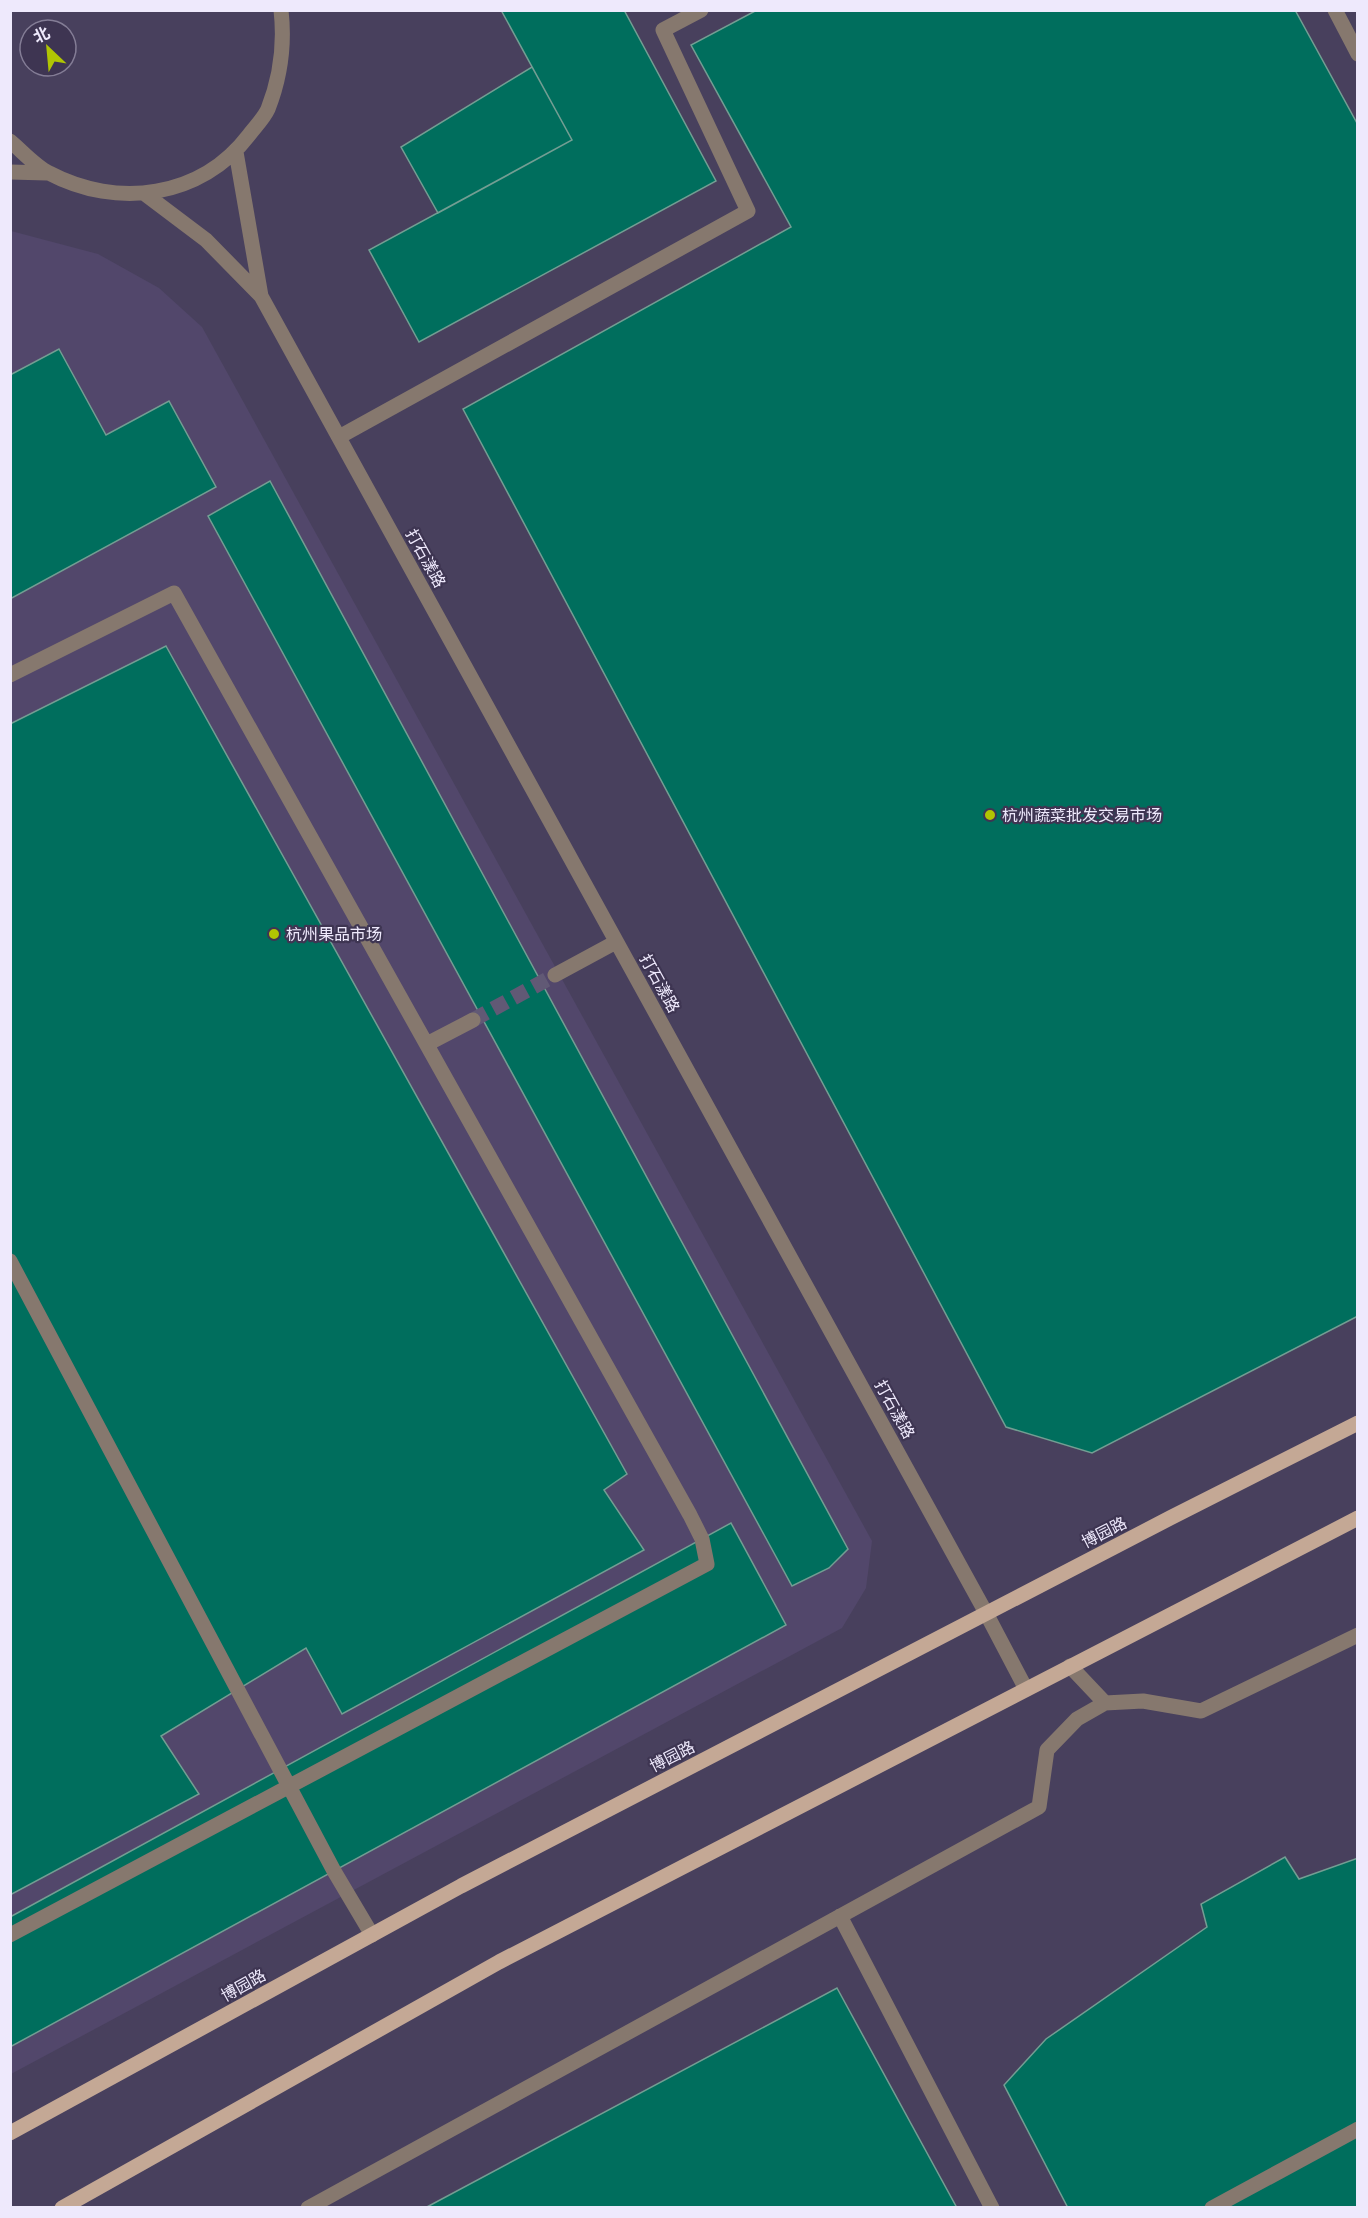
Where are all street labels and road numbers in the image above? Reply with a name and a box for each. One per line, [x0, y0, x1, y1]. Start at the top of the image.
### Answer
street label: 打石漾路 [402, 525, 450, 591]
street label: 打石漾路 [636, 950, 684, 1016]
street label: 打石漾路 [871, 1376, 919, 1442]
street label: 博园路 [1078, 1512, 1130, 1552]
street label: 博园路 [646, 1736, 698, 1776]
street label: 博园路 [217, 1965, 269, 2005]

